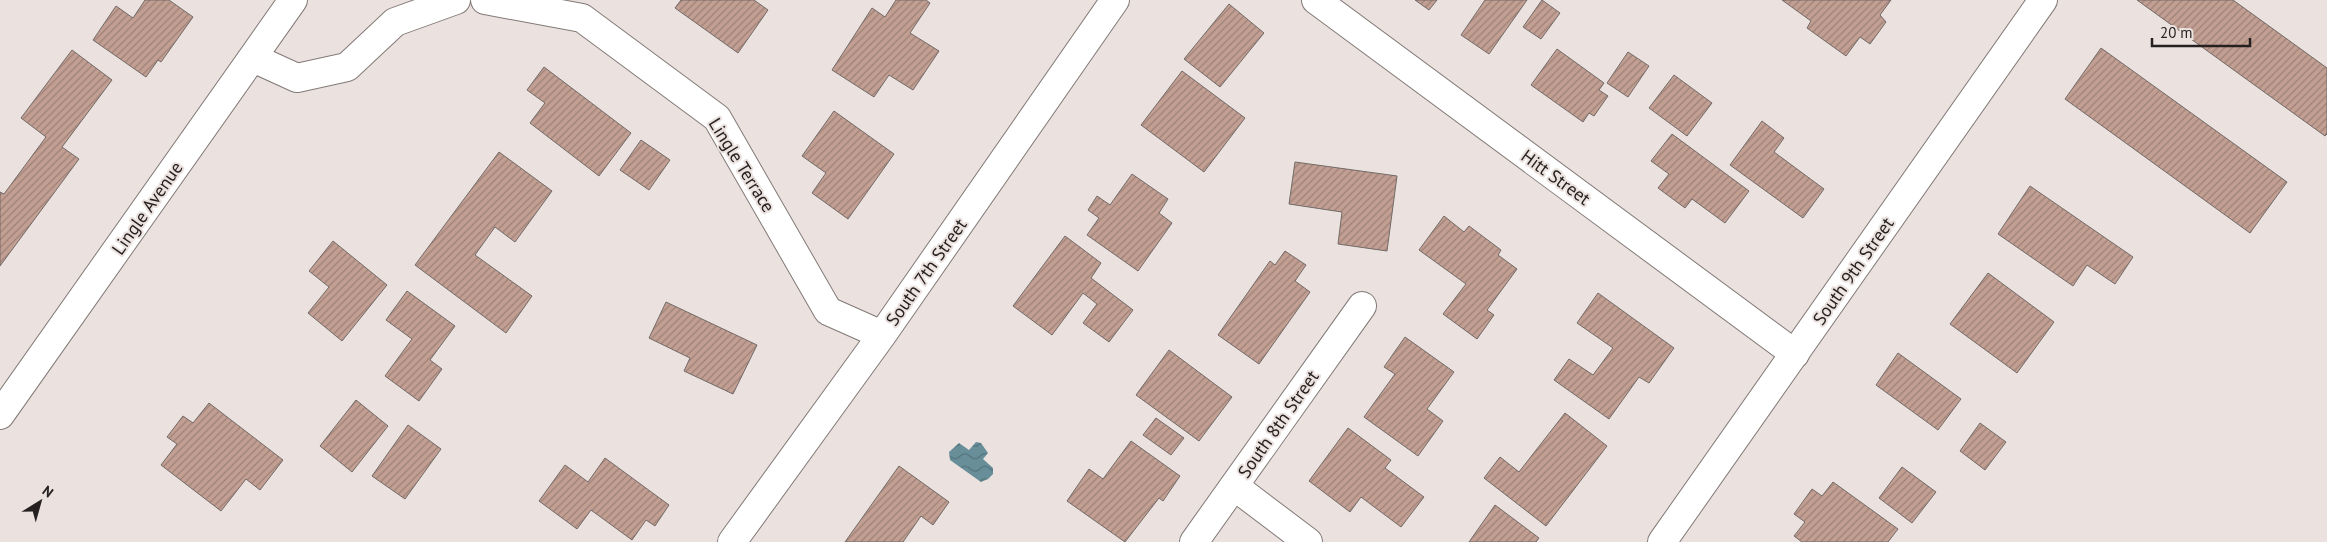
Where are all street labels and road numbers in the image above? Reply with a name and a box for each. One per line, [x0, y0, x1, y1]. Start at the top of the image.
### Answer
street label: Lingle Terrace [704, 113, 780, 217]
street label: Hitt Street [1517, 144, 1595, 210]
street label: Lingle Avenue [106, 157, 188, 259]
street label: South 9th Street [1807, 213, 1899, 329]
street label: South 7th Street [881, 214, 971, 330]
street label: South 8th Street [1232, 366, 1324, 482]

